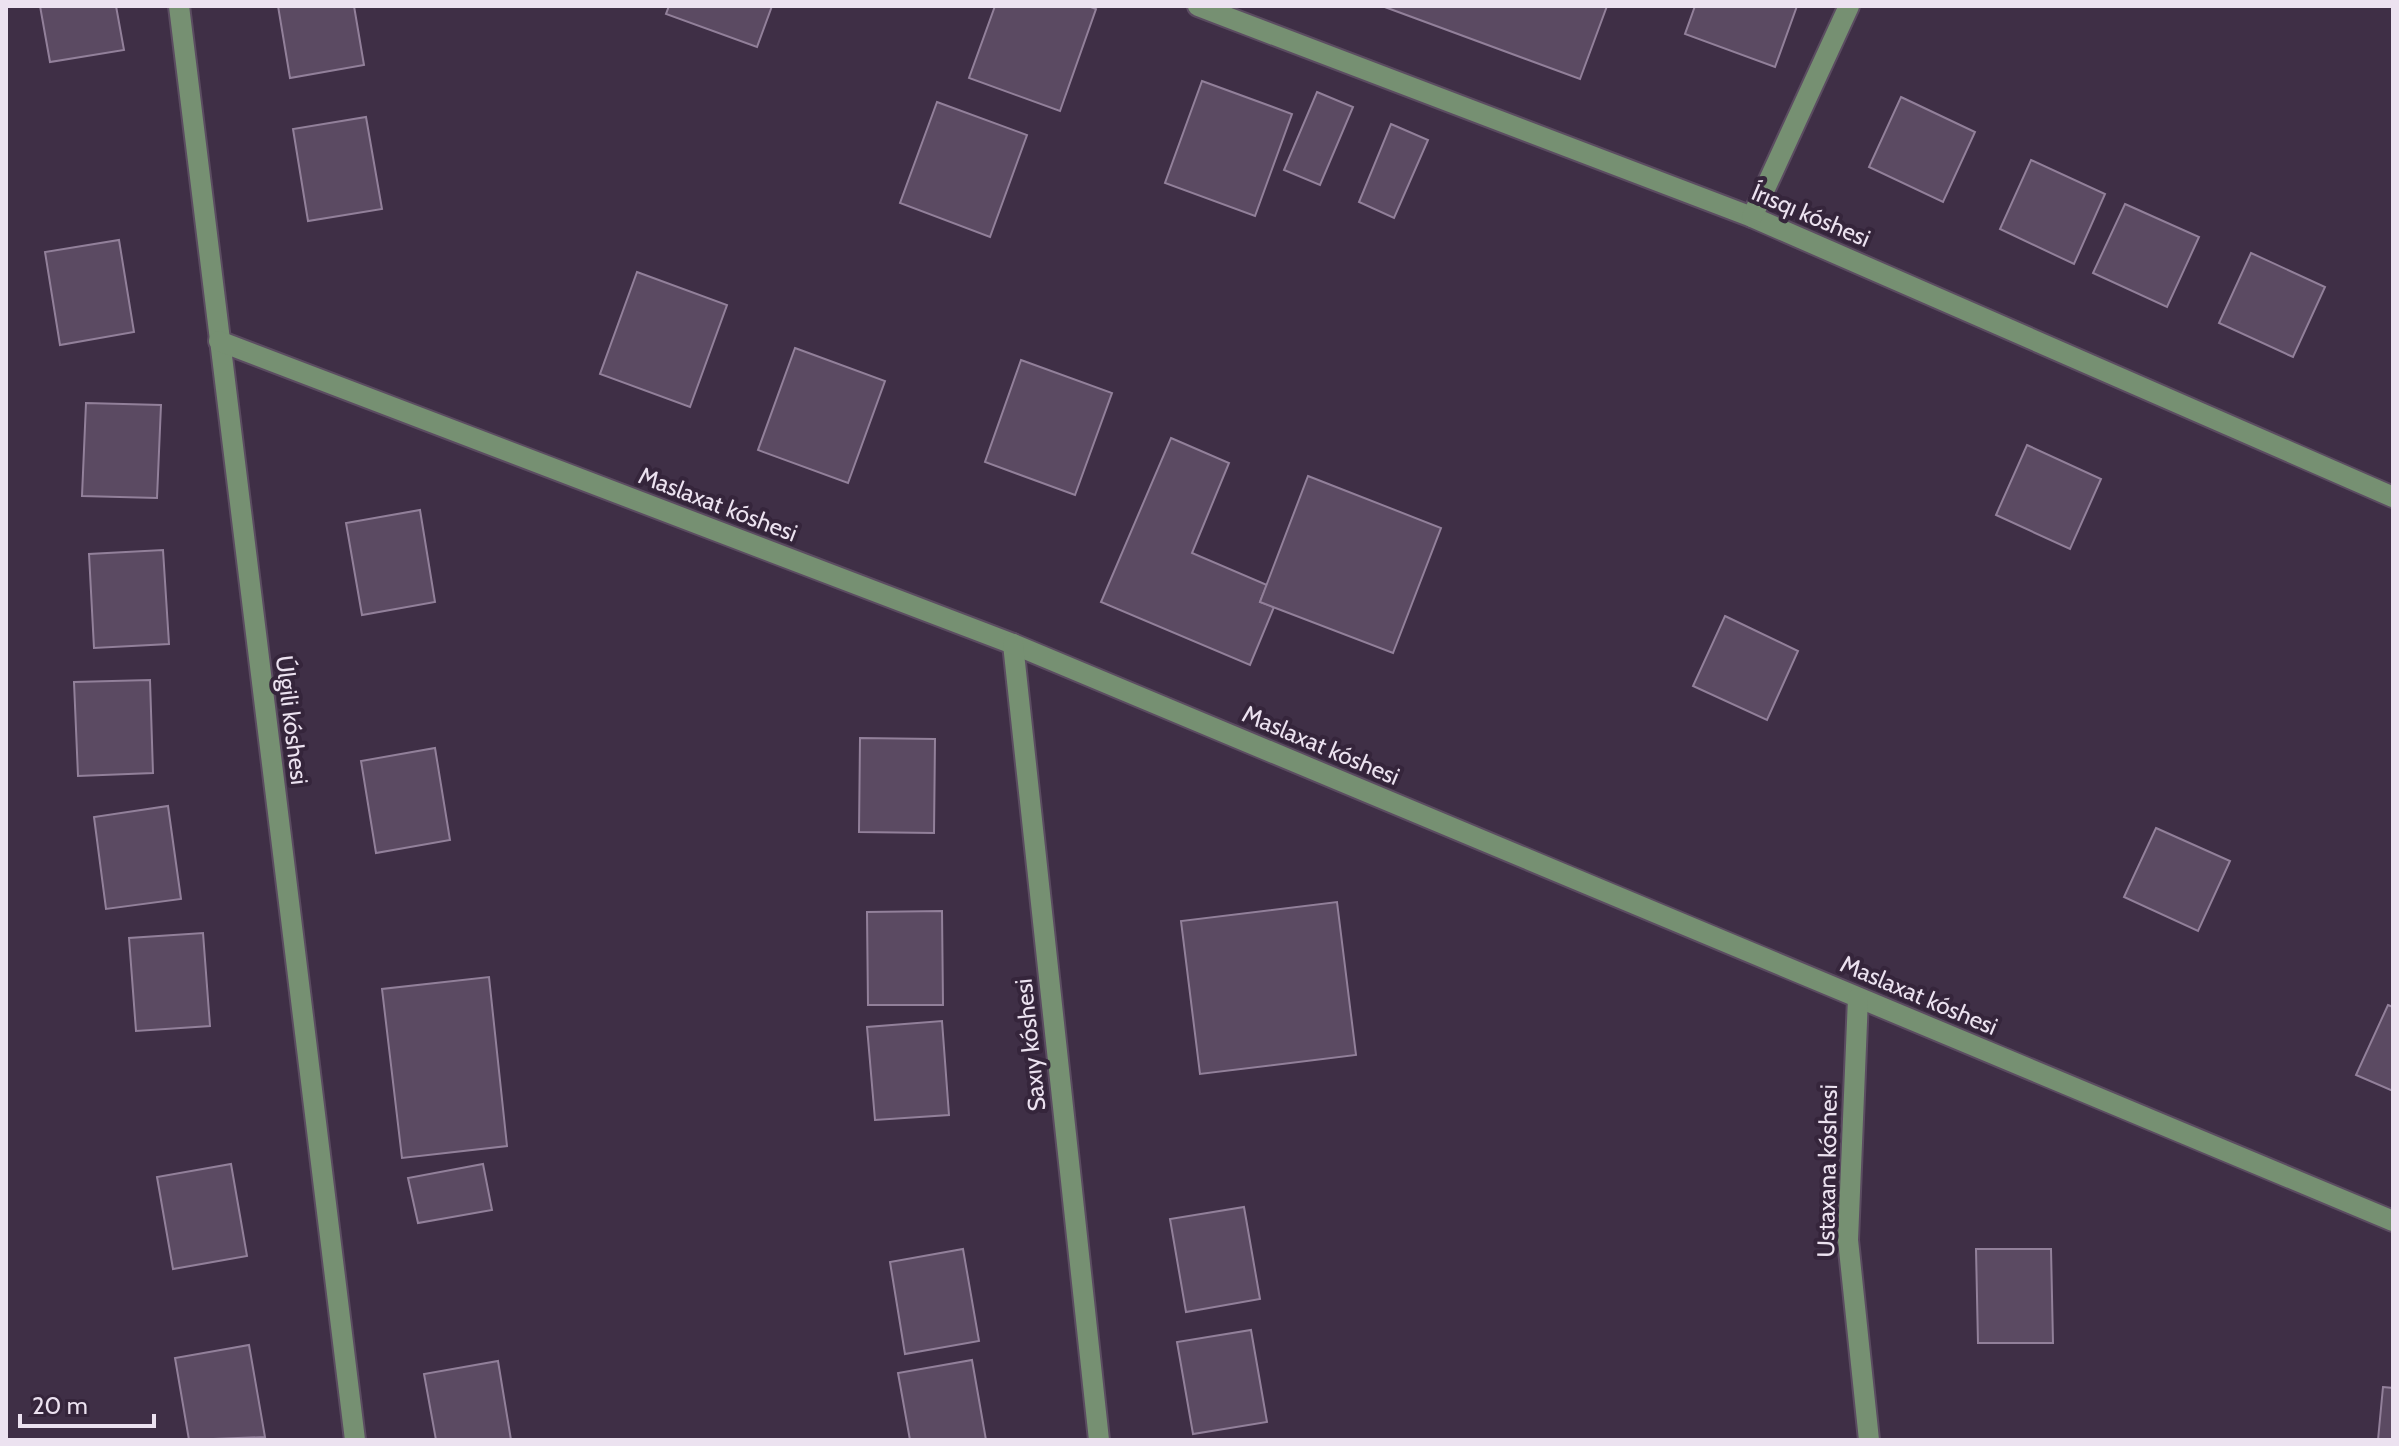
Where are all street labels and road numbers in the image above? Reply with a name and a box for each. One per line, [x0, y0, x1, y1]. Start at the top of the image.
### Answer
street label: Írısqı kóshesi [1747, 177, 1875, 253]
street label: Maslaxat kóshesi [635, 460, 801, 548]
street label: Úlgili kóshesi [270, 654, 314, 786]
street label: Maslaxat kóshesi [1238, 699, 1404, 791]
street label: Maslaxat kóshesi [1836, 949, 2002, 1041]
street label: Saxıy kóshesi [1009, 977, 1051, 1113]
street label: Ustaxana kóshesi [1811, 1084, 1843, 1258]

